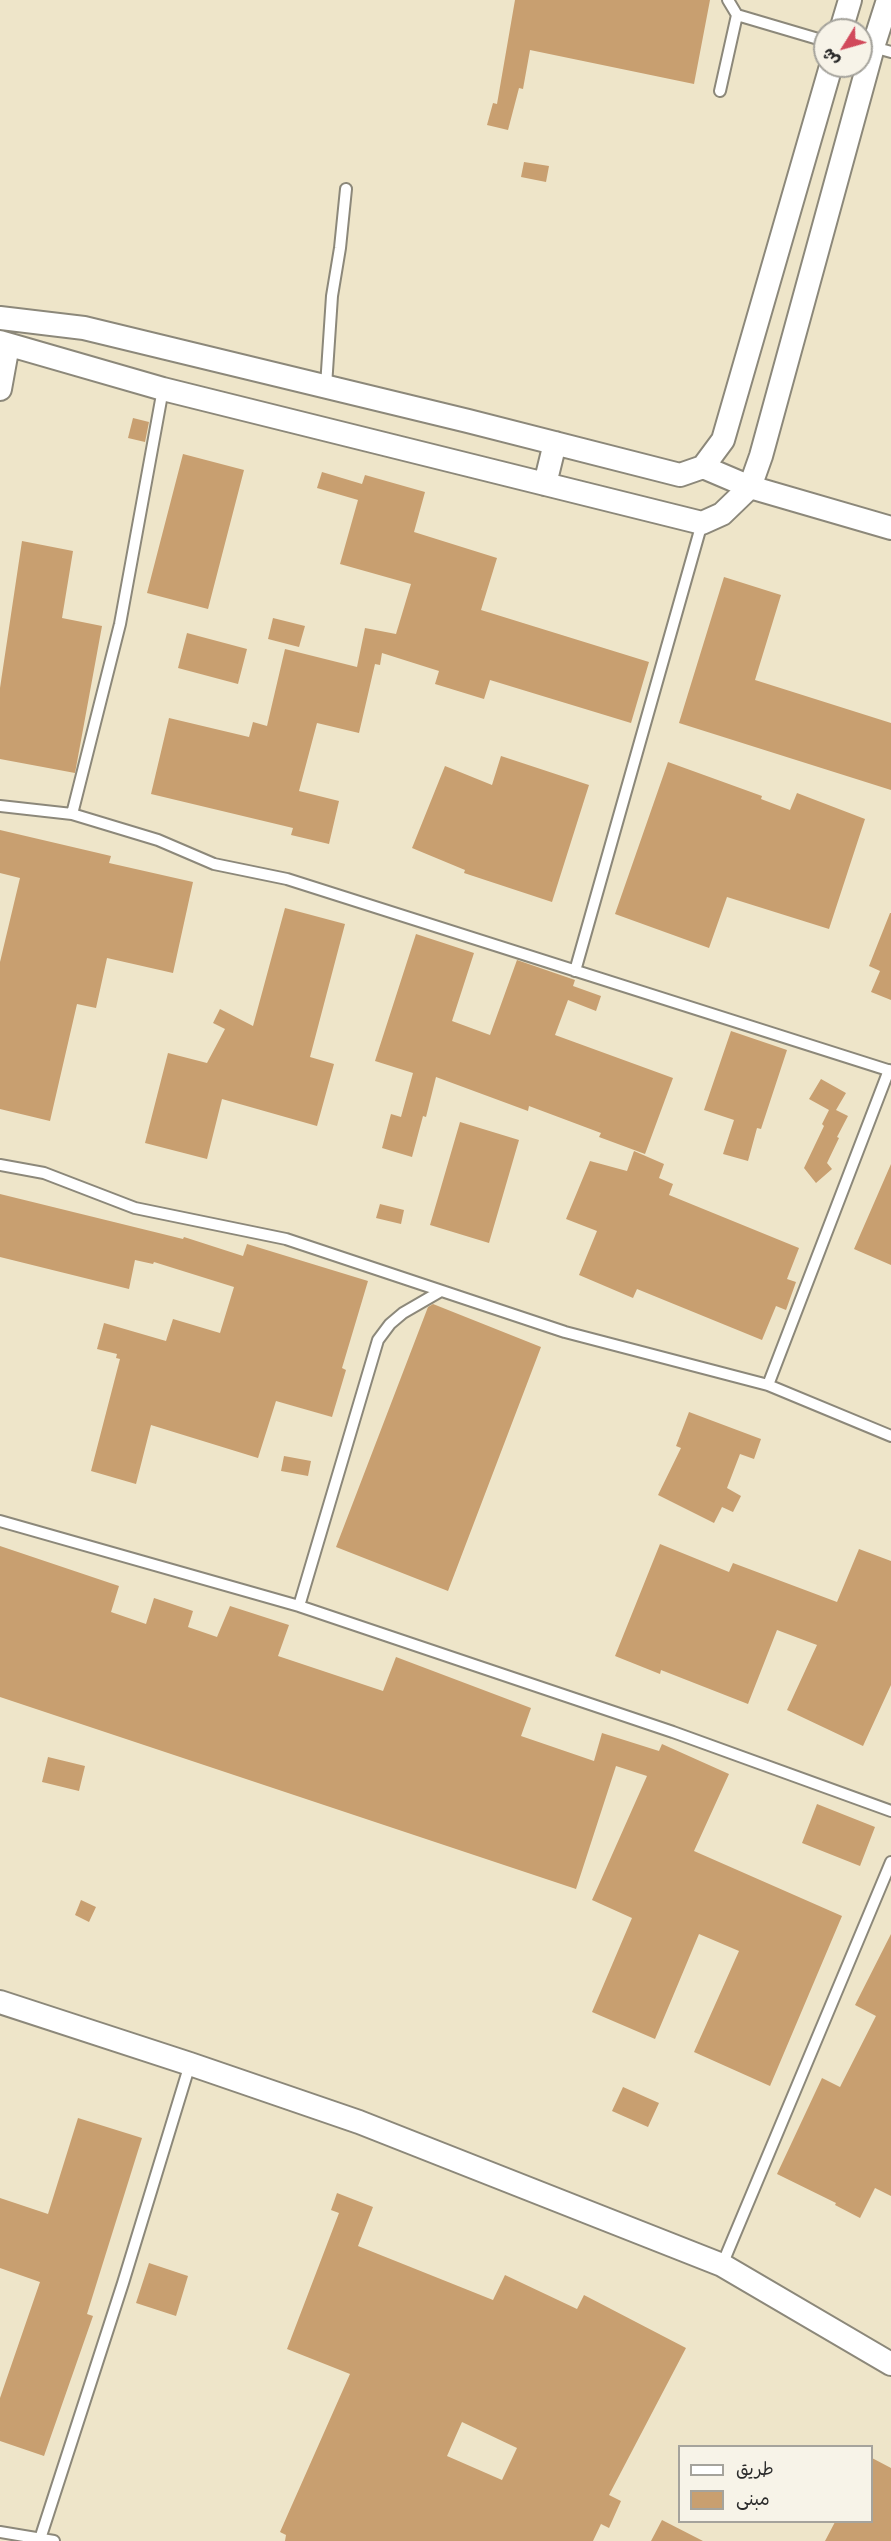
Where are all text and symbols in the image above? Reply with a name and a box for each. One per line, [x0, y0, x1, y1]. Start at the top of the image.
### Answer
north arrow [813, 18, 873, 78]
text: ش [817, 45, 844, 71]
legend [678, 2445, 873, 2523]
text: طريق [736, 2457, 774, 2480]
text: مبنى [736, 2487, 770, 2510]

